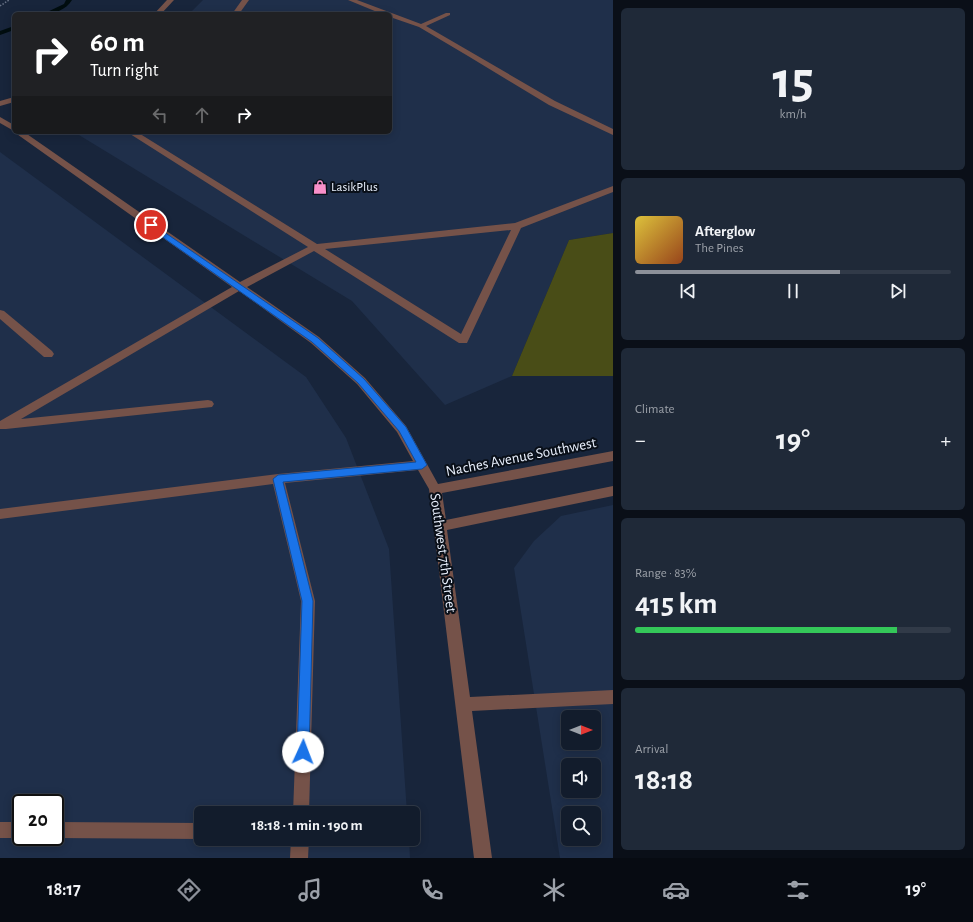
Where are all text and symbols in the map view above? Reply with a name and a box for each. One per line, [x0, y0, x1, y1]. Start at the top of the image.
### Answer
icon: right [24, 28, 76, 80]
text: 60 m [90, 29, 145, 57]
text: 15 [772, 55, 814, 107]
text: Turn right [90, 62, 159, 80]
icon: left [149, 104, 171, 126]
icon: ahead [191, 104, 213, 126]
icon: right [233, 104, 255, 126]
text: km/h [780, 108, 806, 121]
shop icon: LasikPlus [312, 179, 328, 195]
place label: LasikPlus [331, 181, 378, 194]
pin [134, 208, 168, 242]
icon: arrive [140, 214, 162, 236]
text: Afterglow [695, 224, 755, 239]
text: The Pines [695, 242, 744, 255]
icon: previous [677, 280, 699, 302]
icon: pause [782, 280, 804, 302]
icon: next [887, 280, 909, 302]
text: Climate [635, 403, 674, 416]
text: 19° [776, 425, 810, 455]
text: − [635, 429, 646, 451]
text: + [940, 429, 951, 451]
street label: Naches Avenue Southwest [445, 435, 598, 479]
street label: Southwest 7th Street [427, 492, 459, 614]
text: Range · 83% [635, 567, 696, 580]
text: 415 km [635, 589, 717, 619]
north arrow [561, 710, 601, 750]
map controls [561, 710, 601, 846]
position arrow [282, 731, 324, 773]
text: Arrival [635, 743, 668, 756]
button: sound [561, 758, 601, 798]
text: 18:18 [635, 765, 693, 795]
speed limit sign: 20 [12, 794, 64, 846]
button: search [561, 806, 601, 846]
text: 18:18 · 1 min · 190 m [251, 818, 363, 833]
icon: directions [175, 876, 203, 904]
icon: music [296, 876, 324, 904]
icon: phone [418, 876, 446, 904]
icon: climate [540, 876, 568, 904]
icon: car [662, 876, 690, 904]
icon: filters [784, 876, 812, 904]
text: 18:17 [47, 881, 81, 899]
text: 19° [906, 881, 926, 899]

